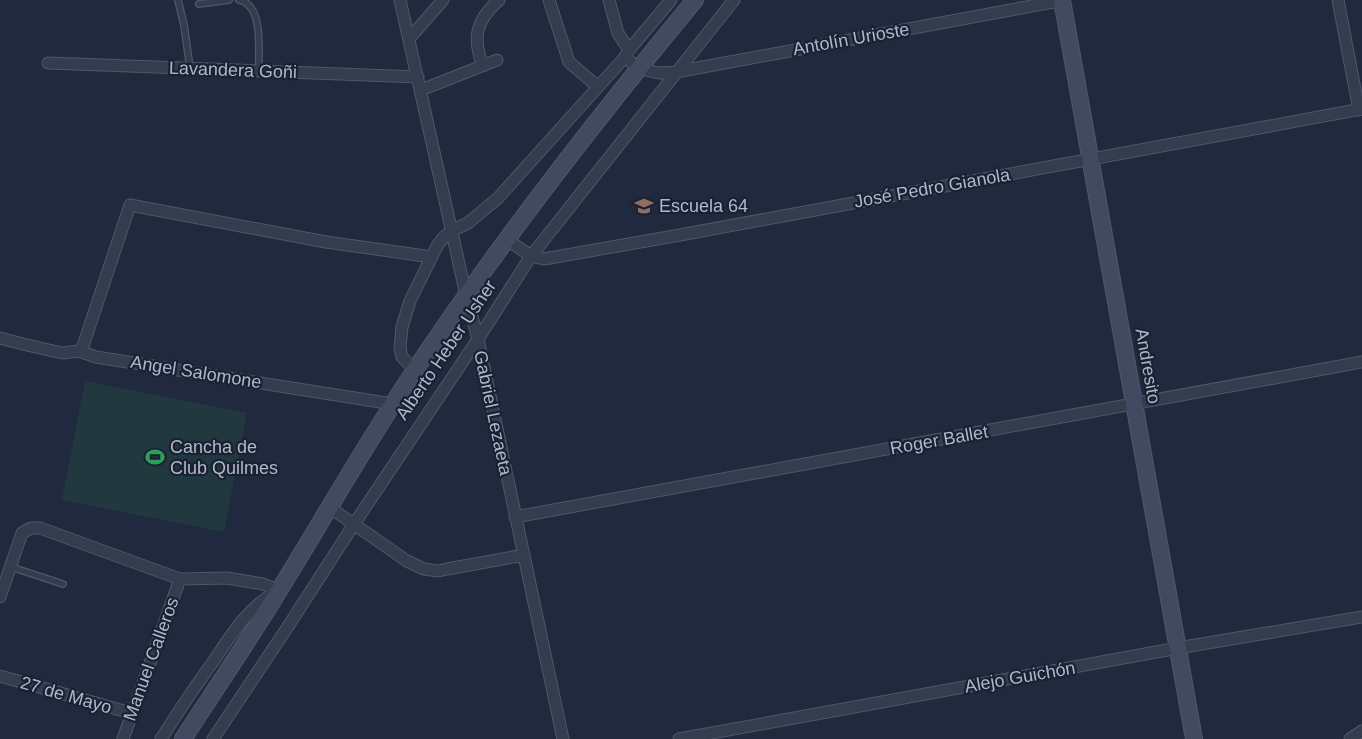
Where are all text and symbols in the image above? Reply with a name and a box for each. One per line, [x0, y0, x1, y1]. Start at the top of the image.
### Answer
street label: Antolín Urioste [791, 19, 911, 59]
street label: Lavandera Goñi [169, 58, 297, 82]
street label: José Pedro Gianola [852, 164, 1013, 212]
school or university icon: Escuela 64 [633, 195, 655, 217]
place label: Escuela 64 [659, 196, 748, 216]
street label: Alberto Heber Usher [392, 276, 500, 424]
street label: Andresito [1132, 327, 1164, 405]
street label: Gabriel Lezaeta [470, 349, 516, 478]
street label: Angel Salomone [129, 352, 263, 392]
street label: Roger Ballet [888, 422, 990, 458]
place label: Cancha de Club Quilmes [170, 437, 278, 478]
sports icon: Cancha de Club Quilmes [144, 446, 166, 468]
street label: Manuel Calleros [119, 594, 183, 724]
street label: Alejo Guichón [963, 657, 1077, 697]
street label: 27 de Mayo [18, 672, 114, 718]

